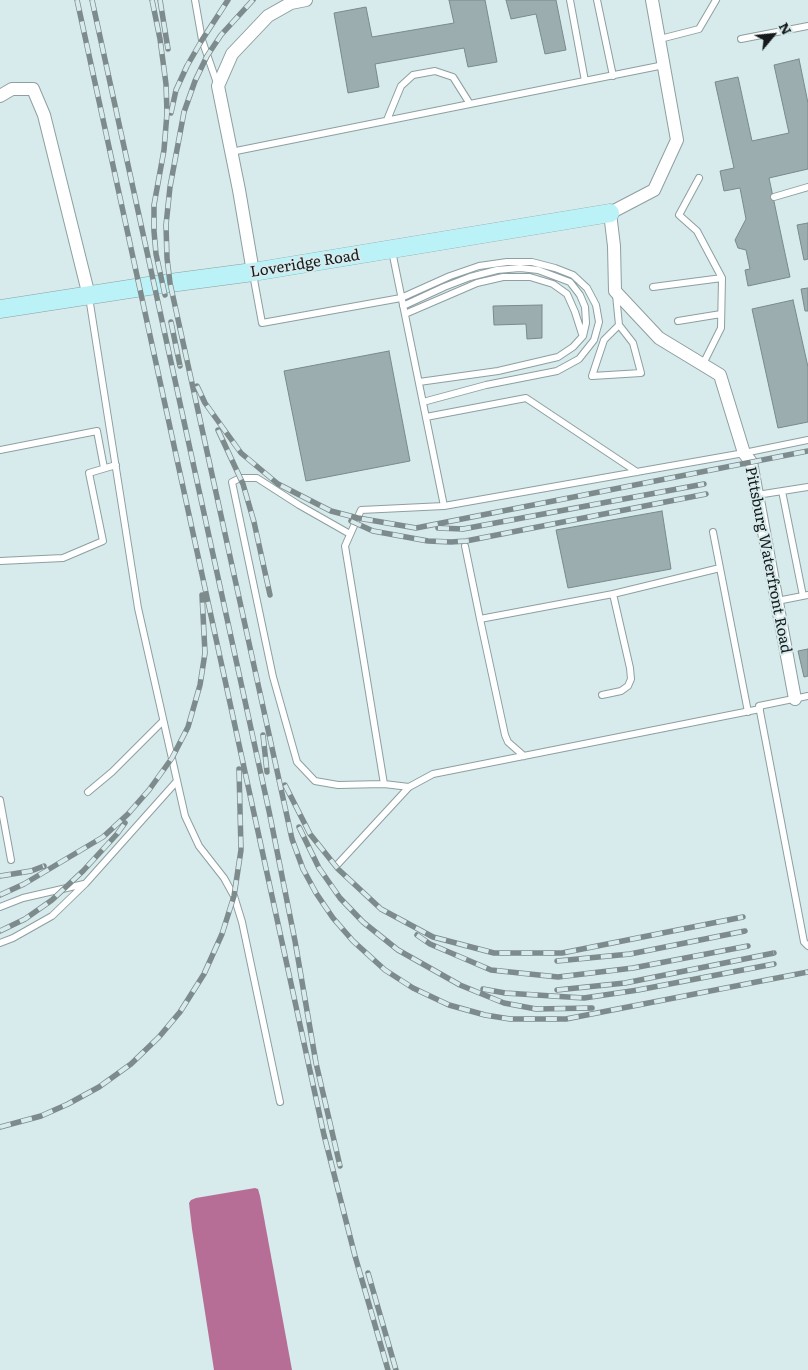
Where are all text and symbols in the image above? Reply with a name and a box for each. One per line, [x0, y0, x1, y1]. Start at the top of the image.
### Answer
north arrow [748, 10, 798, 60]
text: N [775, 18, 798, 38]
street label: Loveridge Road [249, 246, 361, 282]
street label: Pittsburg Waterfront Road [741, 465, 795, 655]

